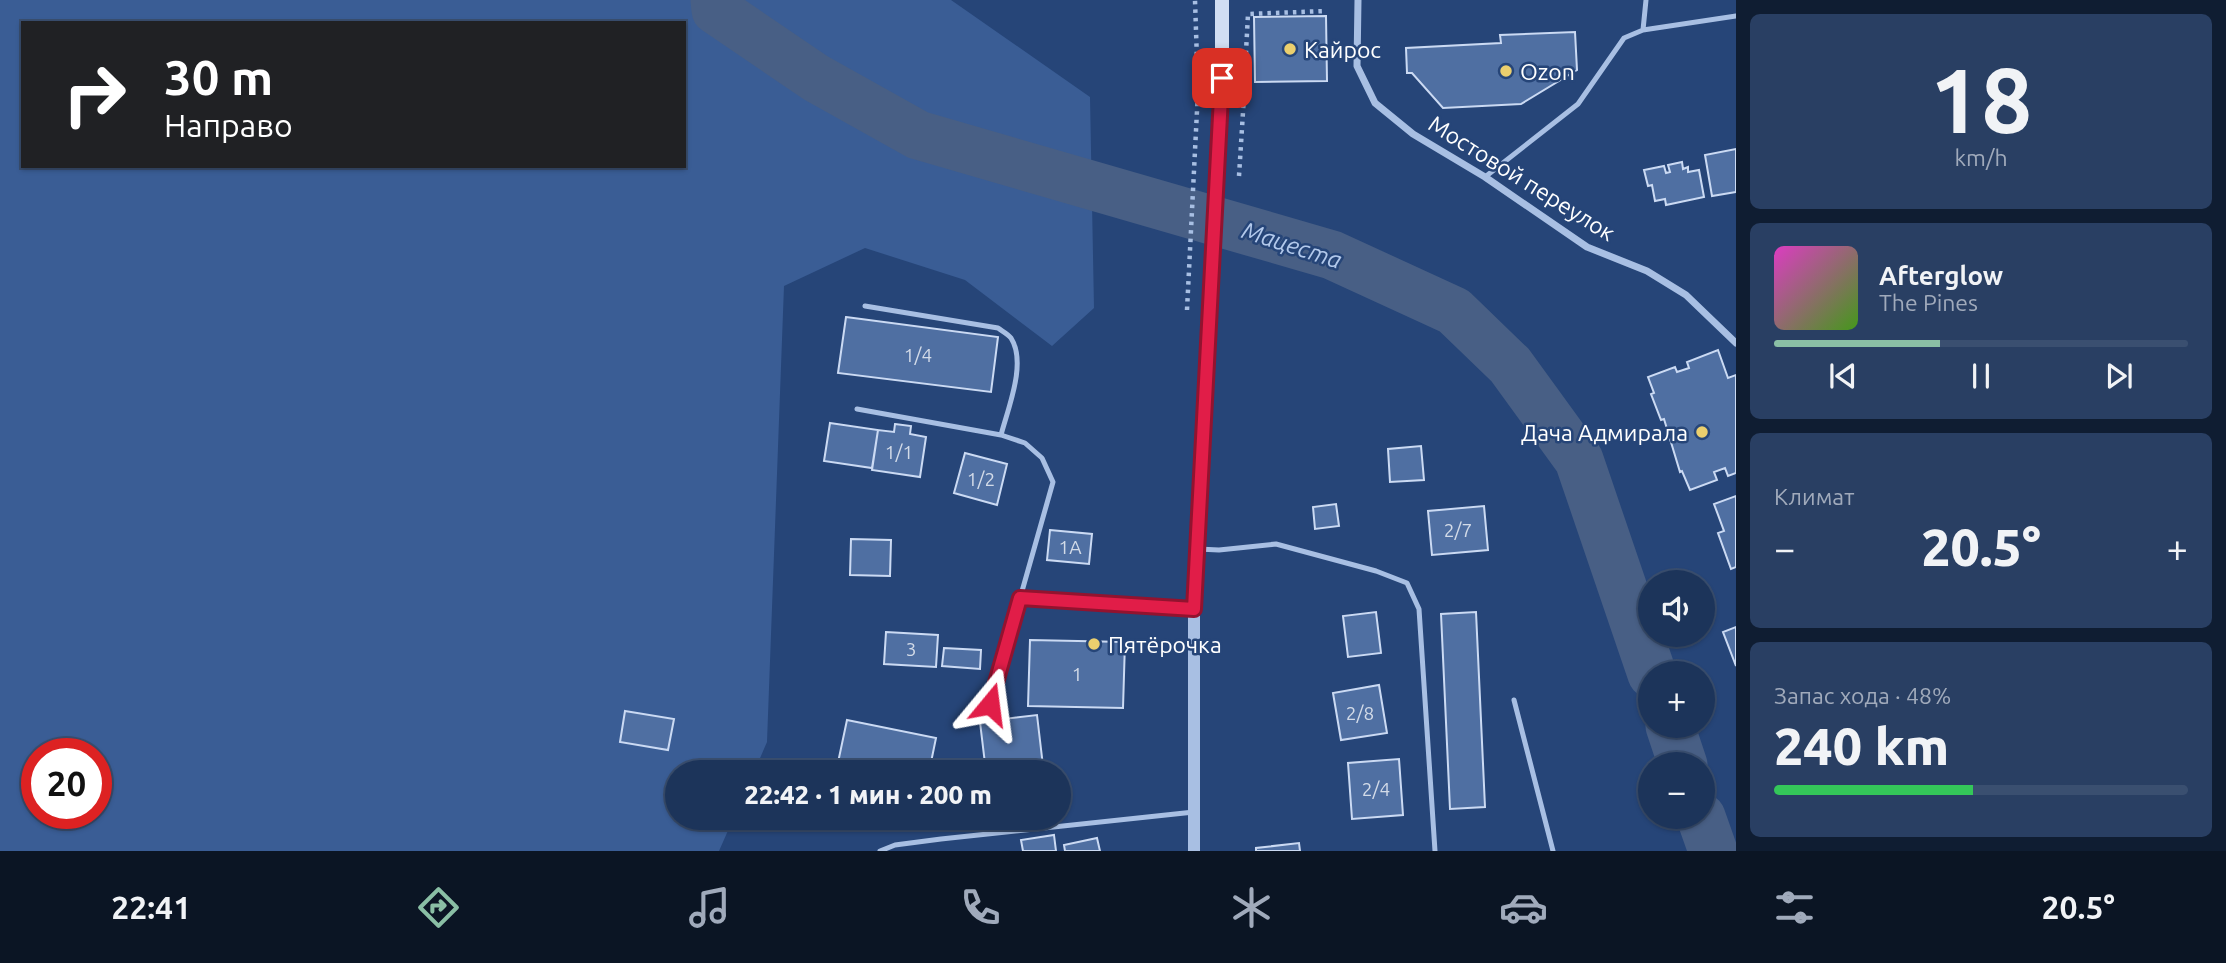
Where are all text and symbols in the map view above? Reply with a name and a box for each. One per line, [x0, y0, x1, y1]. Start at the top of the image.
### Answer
place label: Кайрос [1304, 37, 1381, 62]
marker: Кайрос [1282, 41, 1298, 57]
pin [1192, 48, 1252, 108]
text: 18 [1930, 48, 2032, 150]
icon: right [49, 49, 140, 140]
text: 30 m [164, 49, 273, 104]
icon: arrive [1203, 59, 1241, 97]
place label: Ozon [1520, 59, 1575, 84]
marker: Ozon [1498, 63, 1514, 79]
text: Направо [164, 107, 293, 143]
street label: Мостовой переулок [1424, 111, 1620, 246]
text: km/h [1954, 145, 2008, 170]
water label: Мацеста [1239, 216, 1345, 274]
text: Afterglow [1879, 261, 2003, 290]
text: The Pines [1879, 290, 1978, 315]
house number: 1/4 [904, 344, 932, 366]
icon: previous [1824, 357, 1862, 395]
icon: pause [1962, 357, 2000, 395]
icon: next [2100, 357, 2138, 395]
place label: Дача Адмирала [1521, 420, 1688, 445]
marker: Дача Адмирала [1694, 424, 1710, 440]
house number: 1/1 [885, 441, 913, 463]
house number: 1/2 [967, 468, 995, 490]
text: Климат [1774, 484, 1854, 509]
text: 20.5° [1921, 518, 2041, 576]
house number: 2/7 [1444, 519, 1472, 541]
text: − [1774, 527, 1795, 569]
text: + [2167, 527, 2188, 569]
house number: 1А [1058, 536, 1082, 558]
map controls [1638, 570, 1715, 829]
button: sound [1638, 570, 1715, 647]
place label: Пятёрочка [1108, 632, 1222, 657]
marker: Пятёрочка [1086, 636, 1102, 652]
house number: 3 [906, 638, 916, 660]
button: + [1638, 661, 1715, 738]
house number: 1 [1072, 663, 1082, 685]
position arrow [953, 667, 1027, 741]
text: Запас хода · 48% [1774, 683, 1951, 708]
house number: 2/8 [1346, 702, 1374, 724]
text: 240 km [1774, 717, 1949, 775]
speed limit sign: 20 [21, 738, 112, 829]
button: − [1638, 752, 1715, 829]
house number: 2/4 [1362, 778, 1390, 800]
text: 22:42 · 1 мин · 200 m [744, 780, 992, 809]
icon: directions [414, 883, 463, 932]
icon: music [685, 883, 734, 932]
icon: phone [956, 883, 1005, 932]
icon: climate [1227, 883, 1276, 932]
icon: car [1499, 883, 1548, 932]
icon: filters [1770, 883, 1819, 932]
text: 22:41 [111, 889, 191, 925]
text: 20.5° [2041, 889, 2115, 925]

